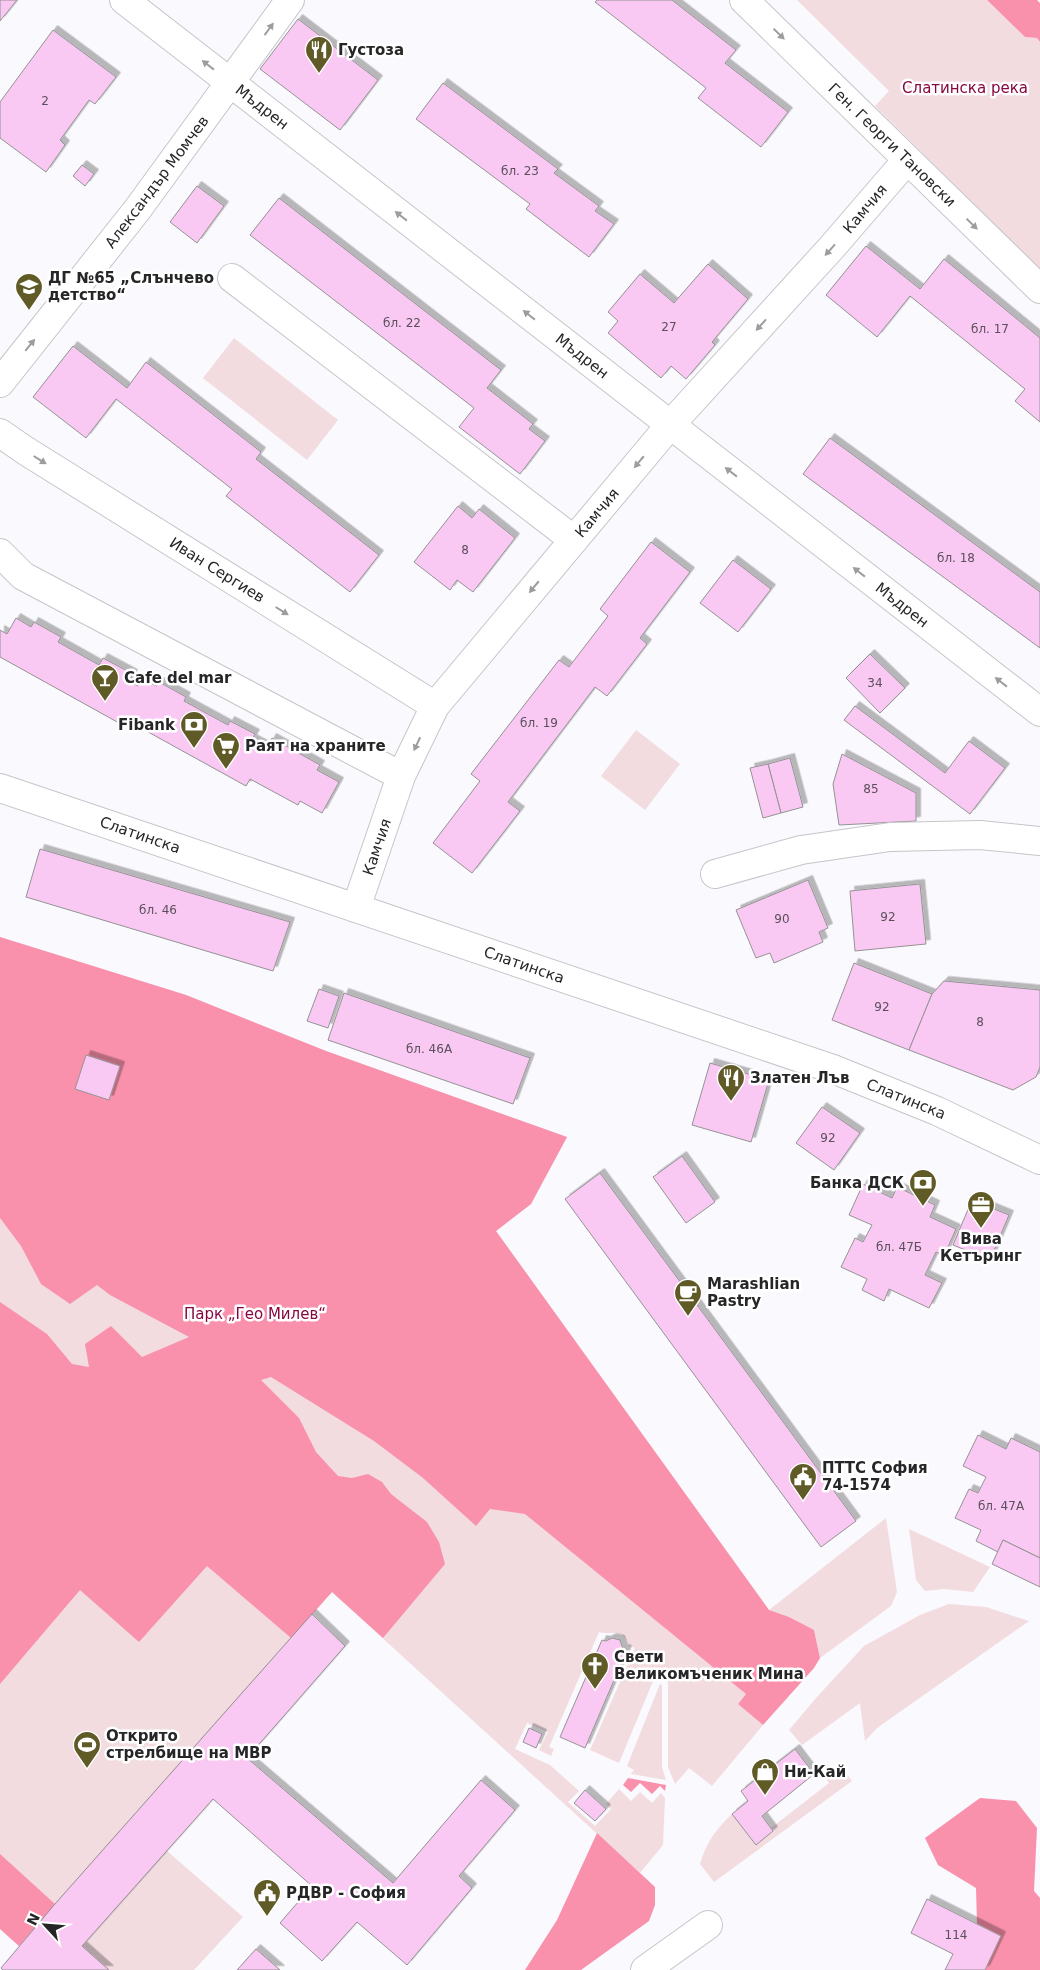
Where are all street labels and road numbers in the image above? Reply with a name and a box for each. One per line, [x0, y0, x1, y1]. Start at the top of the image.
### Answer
street label: Ген. Георги Тановски [824, 79, 960, 211]
street label: Мъдрен [232, 81, 292, 133]
street label: Александър Момчев [101, 112, 213, 252]
street label: Камчия [839, 181, 891, 237]
street label: Мъдрен [552, 330, 612, 382]
street label: Камчия [571, 485, 623, 541]
street label: Иван Сергиев [166, 534, 268, 606]
street label: Мъдрен [872, 579, 932, 631]
street label: Слатинска [97, 813, 183, 857]
street label: Камчия [359, 816, 395, 878]
street label: Слатинска [481, 943, 567, 987]
street label: Слатинска [864, 1075, 948, 1123]

